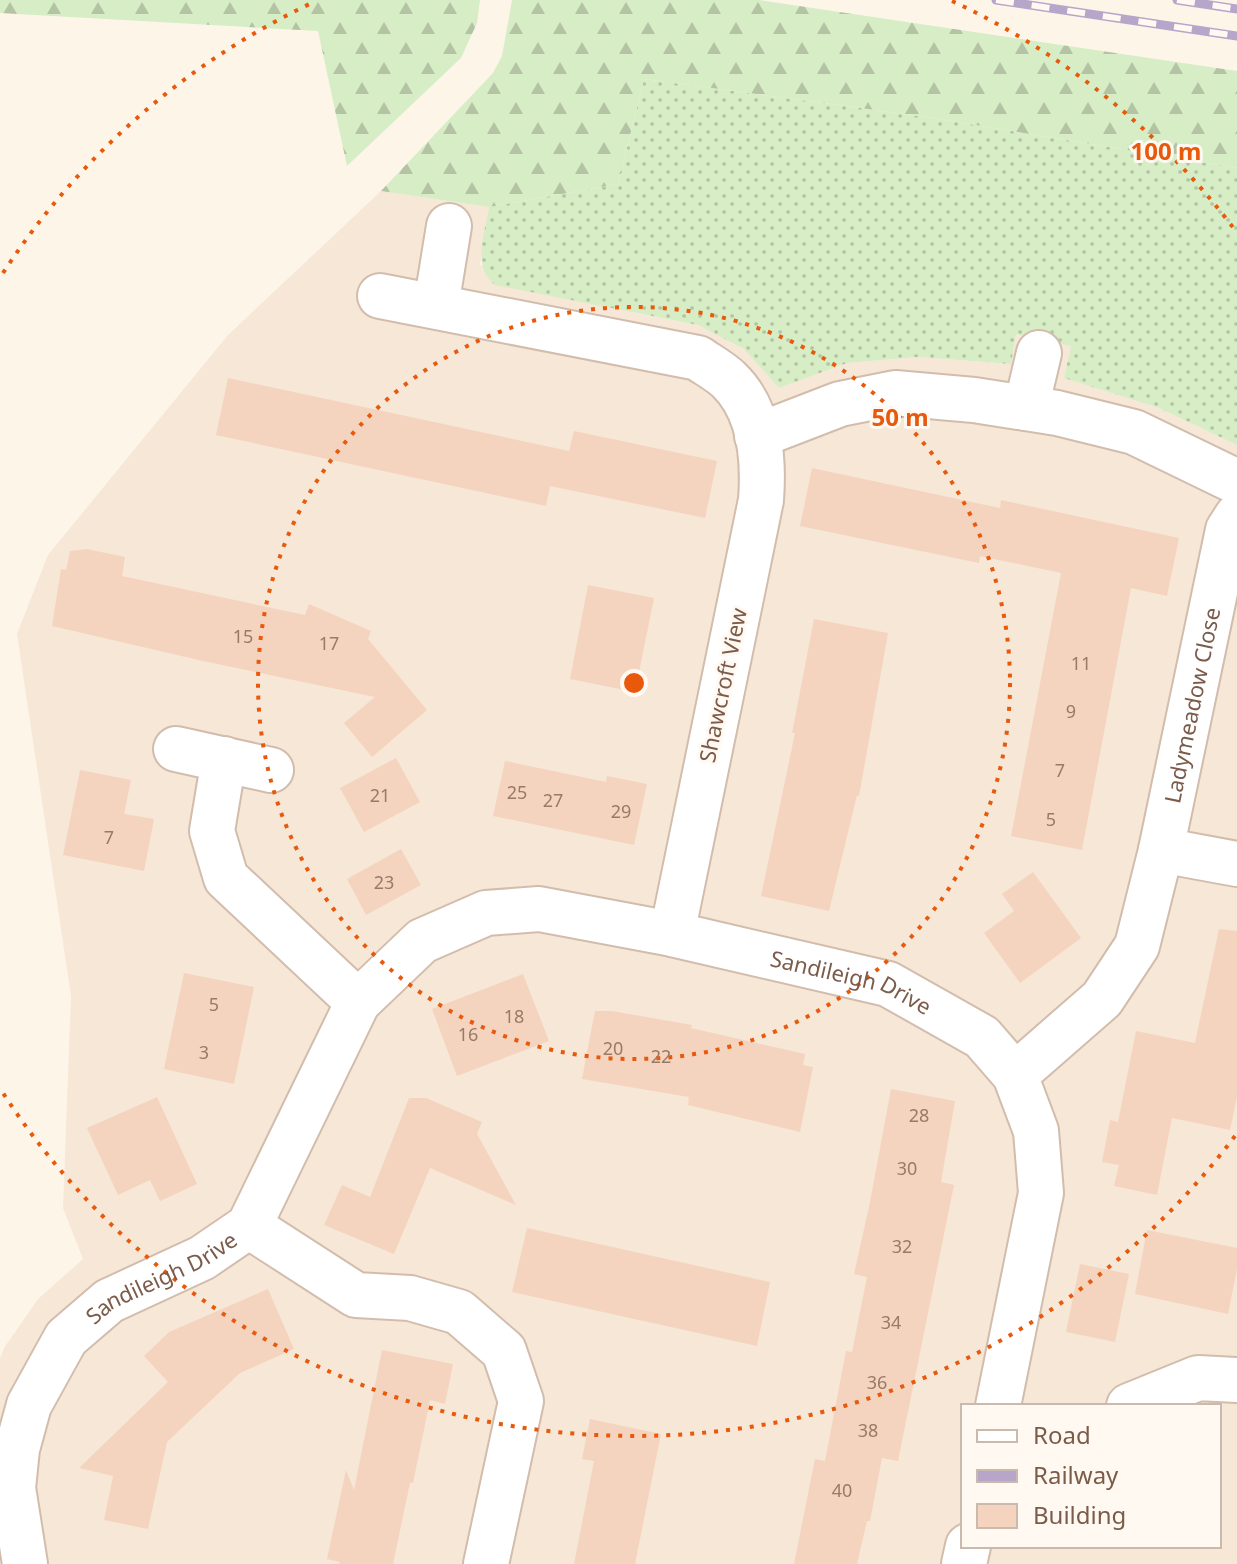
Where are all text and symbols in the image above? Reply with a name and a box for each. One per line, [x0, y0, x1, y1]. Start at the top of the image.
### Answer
text: 100 m [1131, 134, 1201, 167]
text: 50 m [871, 400, 929, 433]
street label: Shawcroft View [691, 604, 753, 765]
street label: Ladymeadow Close [1156, 605, 1226, 806]
house number: 15 [233, 624, 253, 648]
house number: 17 [319, 631, 339, 655]
house number: 11 [1071, 651, 1091, 675]
centre of rings [620, 669, 648, 697]
house number: 9 [1066, 699, 1076, 723]
house number: 7 [1055, 758, 1065, 782]
house number: 25 [507, 780, 527, 804]
house number: 21 [370, 783, 390, 807]
house number: 27 [543, 788, 563, 812]
house number: 29 [611, 799, 631, 823]
house number: 5 [1046, 807, 1056, 831]
house number: 7 [104, 825, 114, 849]
house number: 23 [374, 870, 394, 894]
street label: Sandileigh Drive [768, 942, 937, 1021]
house number: 5 [209, 992, 219, 1016]
house number: 18 [504, 1004, 524, 1028]
house number: 16 [458, 1022, 478, 1046]
house number: 20 [603, 1036, 623, 1060]
house number: 3 [199, 1040, 209, 1064]
house number: 22 [651, 1044, 671, 1068]
house number: 28 [909, 1103, 929, 1127]
house number: 30 [897, 1156, 917, 1180]
street label: Sandileigh Drive [79, 1224, 242, 1330]
house number: 32 [892, 1234, 912, 1258]
house number: 34 [881, 1310, 901, 1334]
house number: 36 [867, 1370, 887, 1394]
legend [961, 1404, 1221, 1548]
house number: 38 [858, 1418, 878, 1442]
text: Road [1033, 1418, 1091, 1451]
text: Railway [1033, 1458, 1119, 1491]
house number: 40 [832, 1478, 852, 1502]
text: Building [1033, 1498, 1126, 1531]

